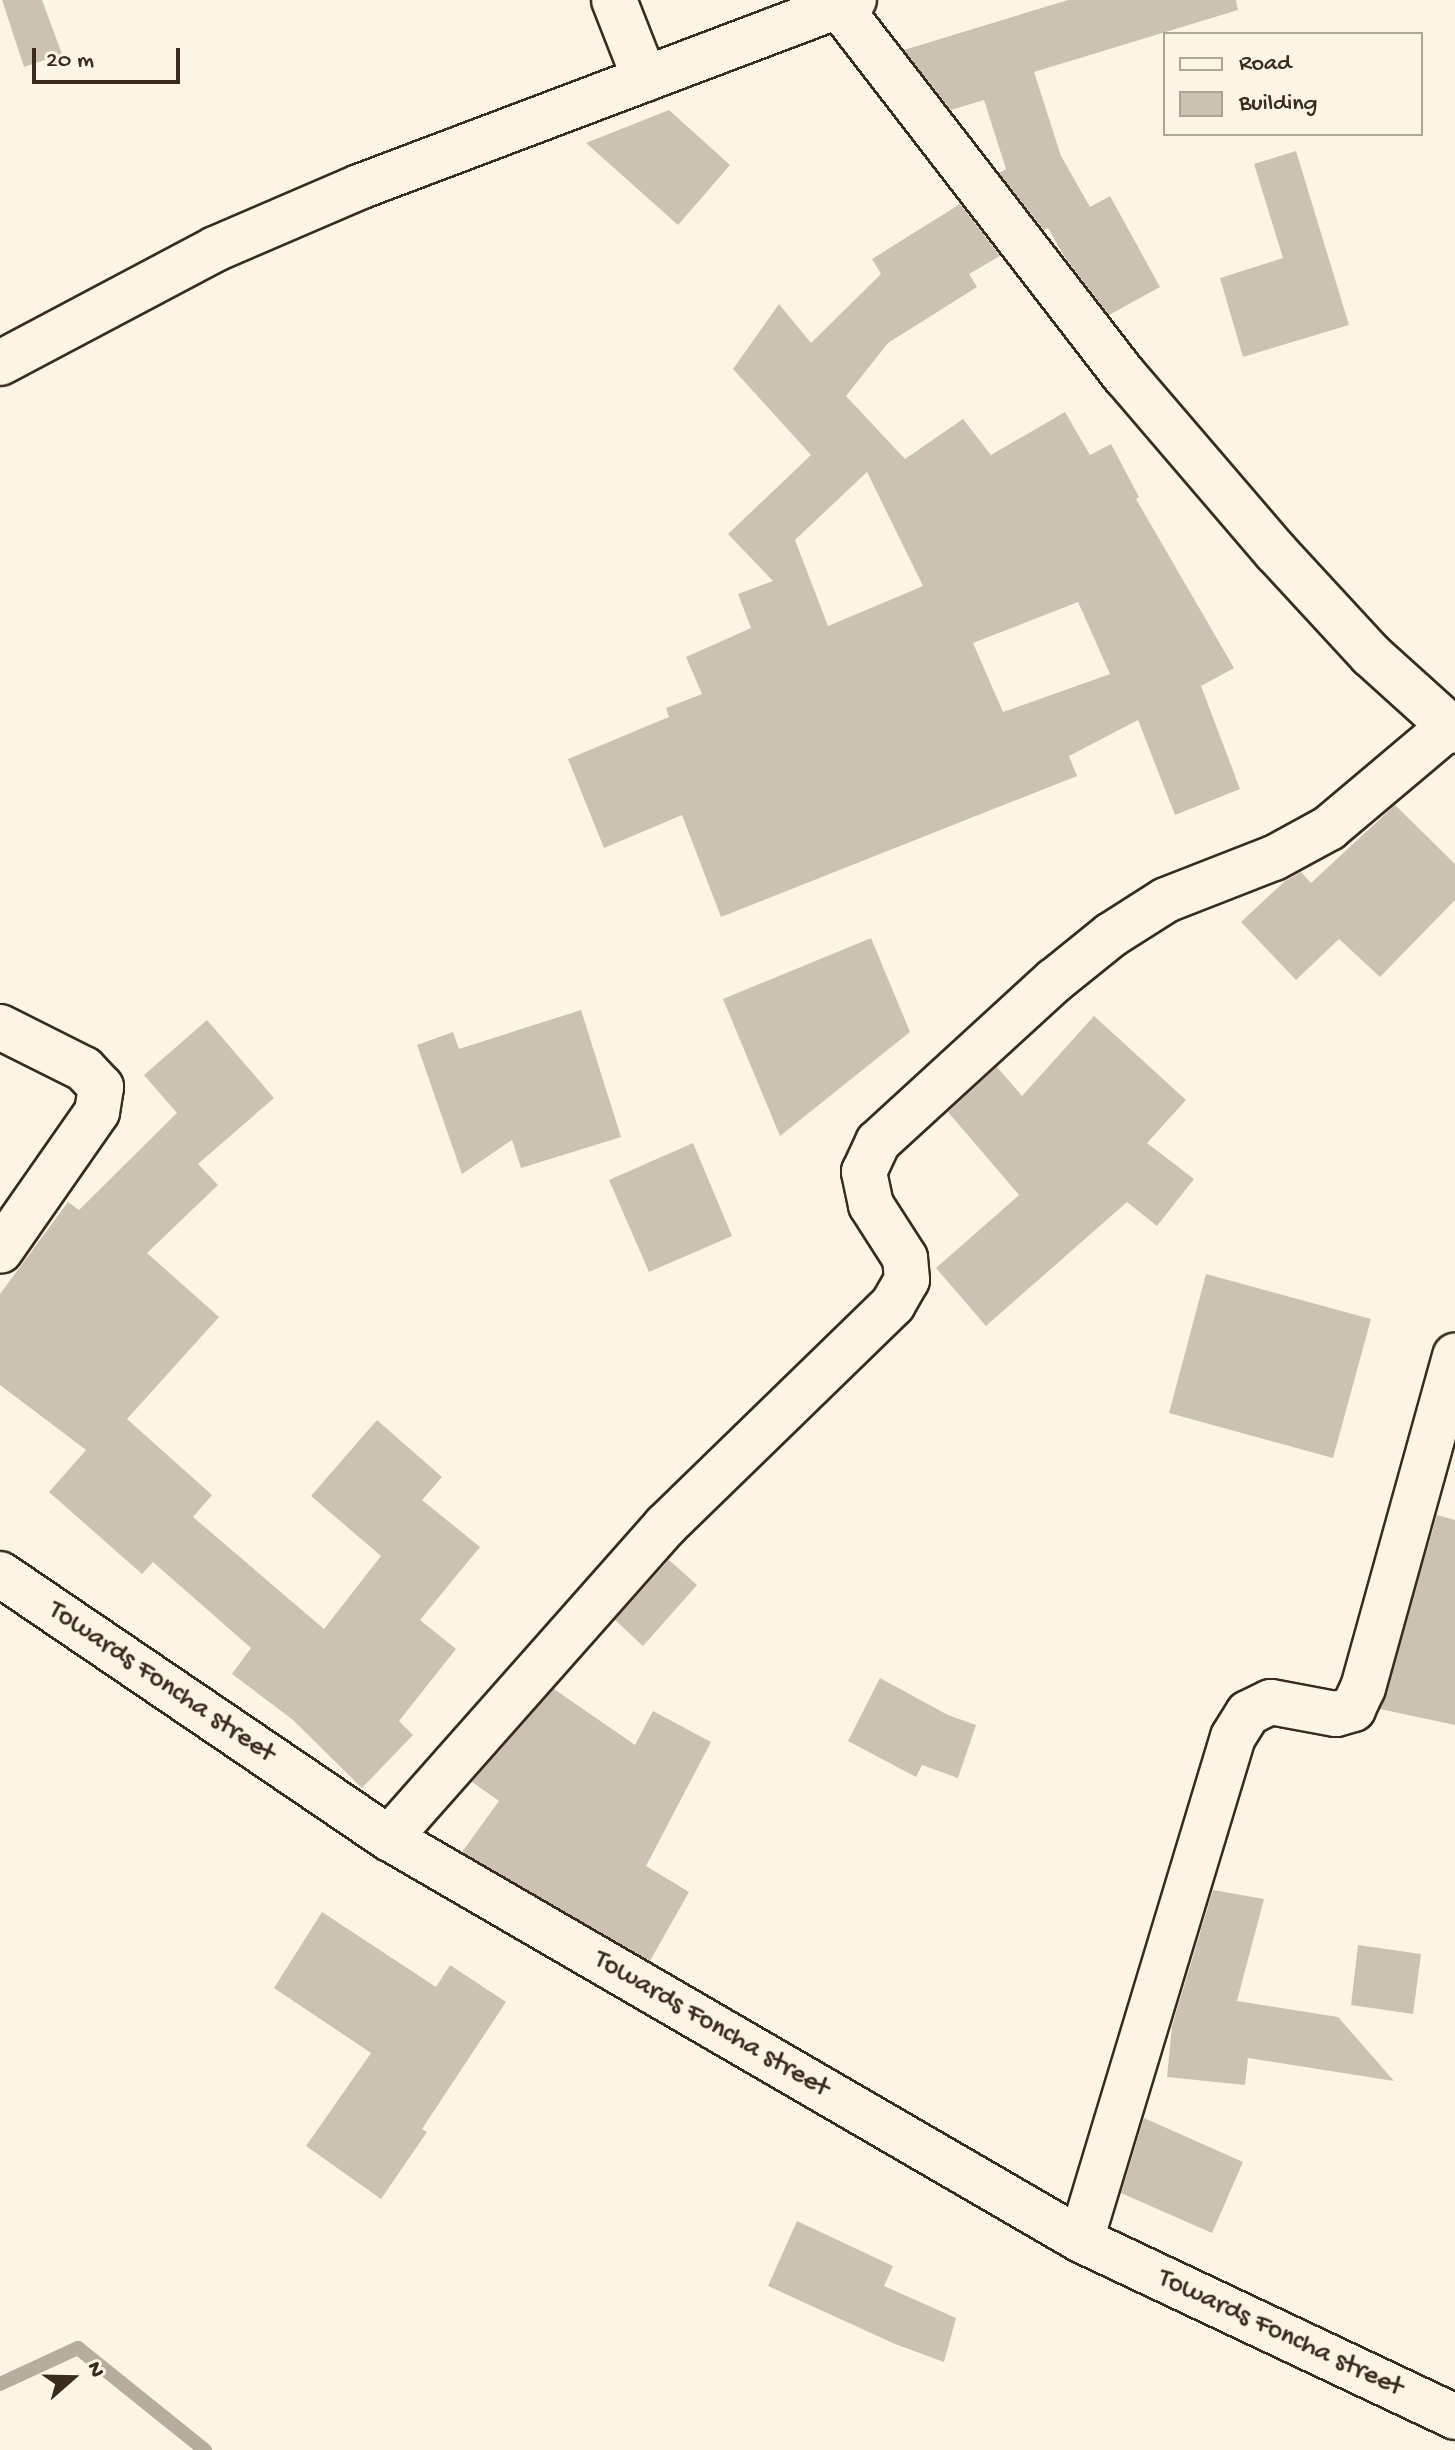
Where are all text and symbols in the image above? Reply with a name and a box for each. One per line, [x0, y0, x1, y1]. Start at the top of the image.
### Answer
scale bar [36, 32, 184, 82]
legend [1163, 32, 1423, 136]
text: 20 m [46, 47, 94, 76]
text: Road [1239, 50, 1291, 79]
text: Building [1239, 90, 1317, 119]
street label: Towards Foncha street [41, 1595, 281, 1771]
street label: Towards Foncha street [587, 1944, 835, 2106]
street label: Towards Foncha street [1152, 2262, 1408, 2406]
north arrow [32, 2338, 112, 2418]
text: N [80, 2359, 109, 2381]

